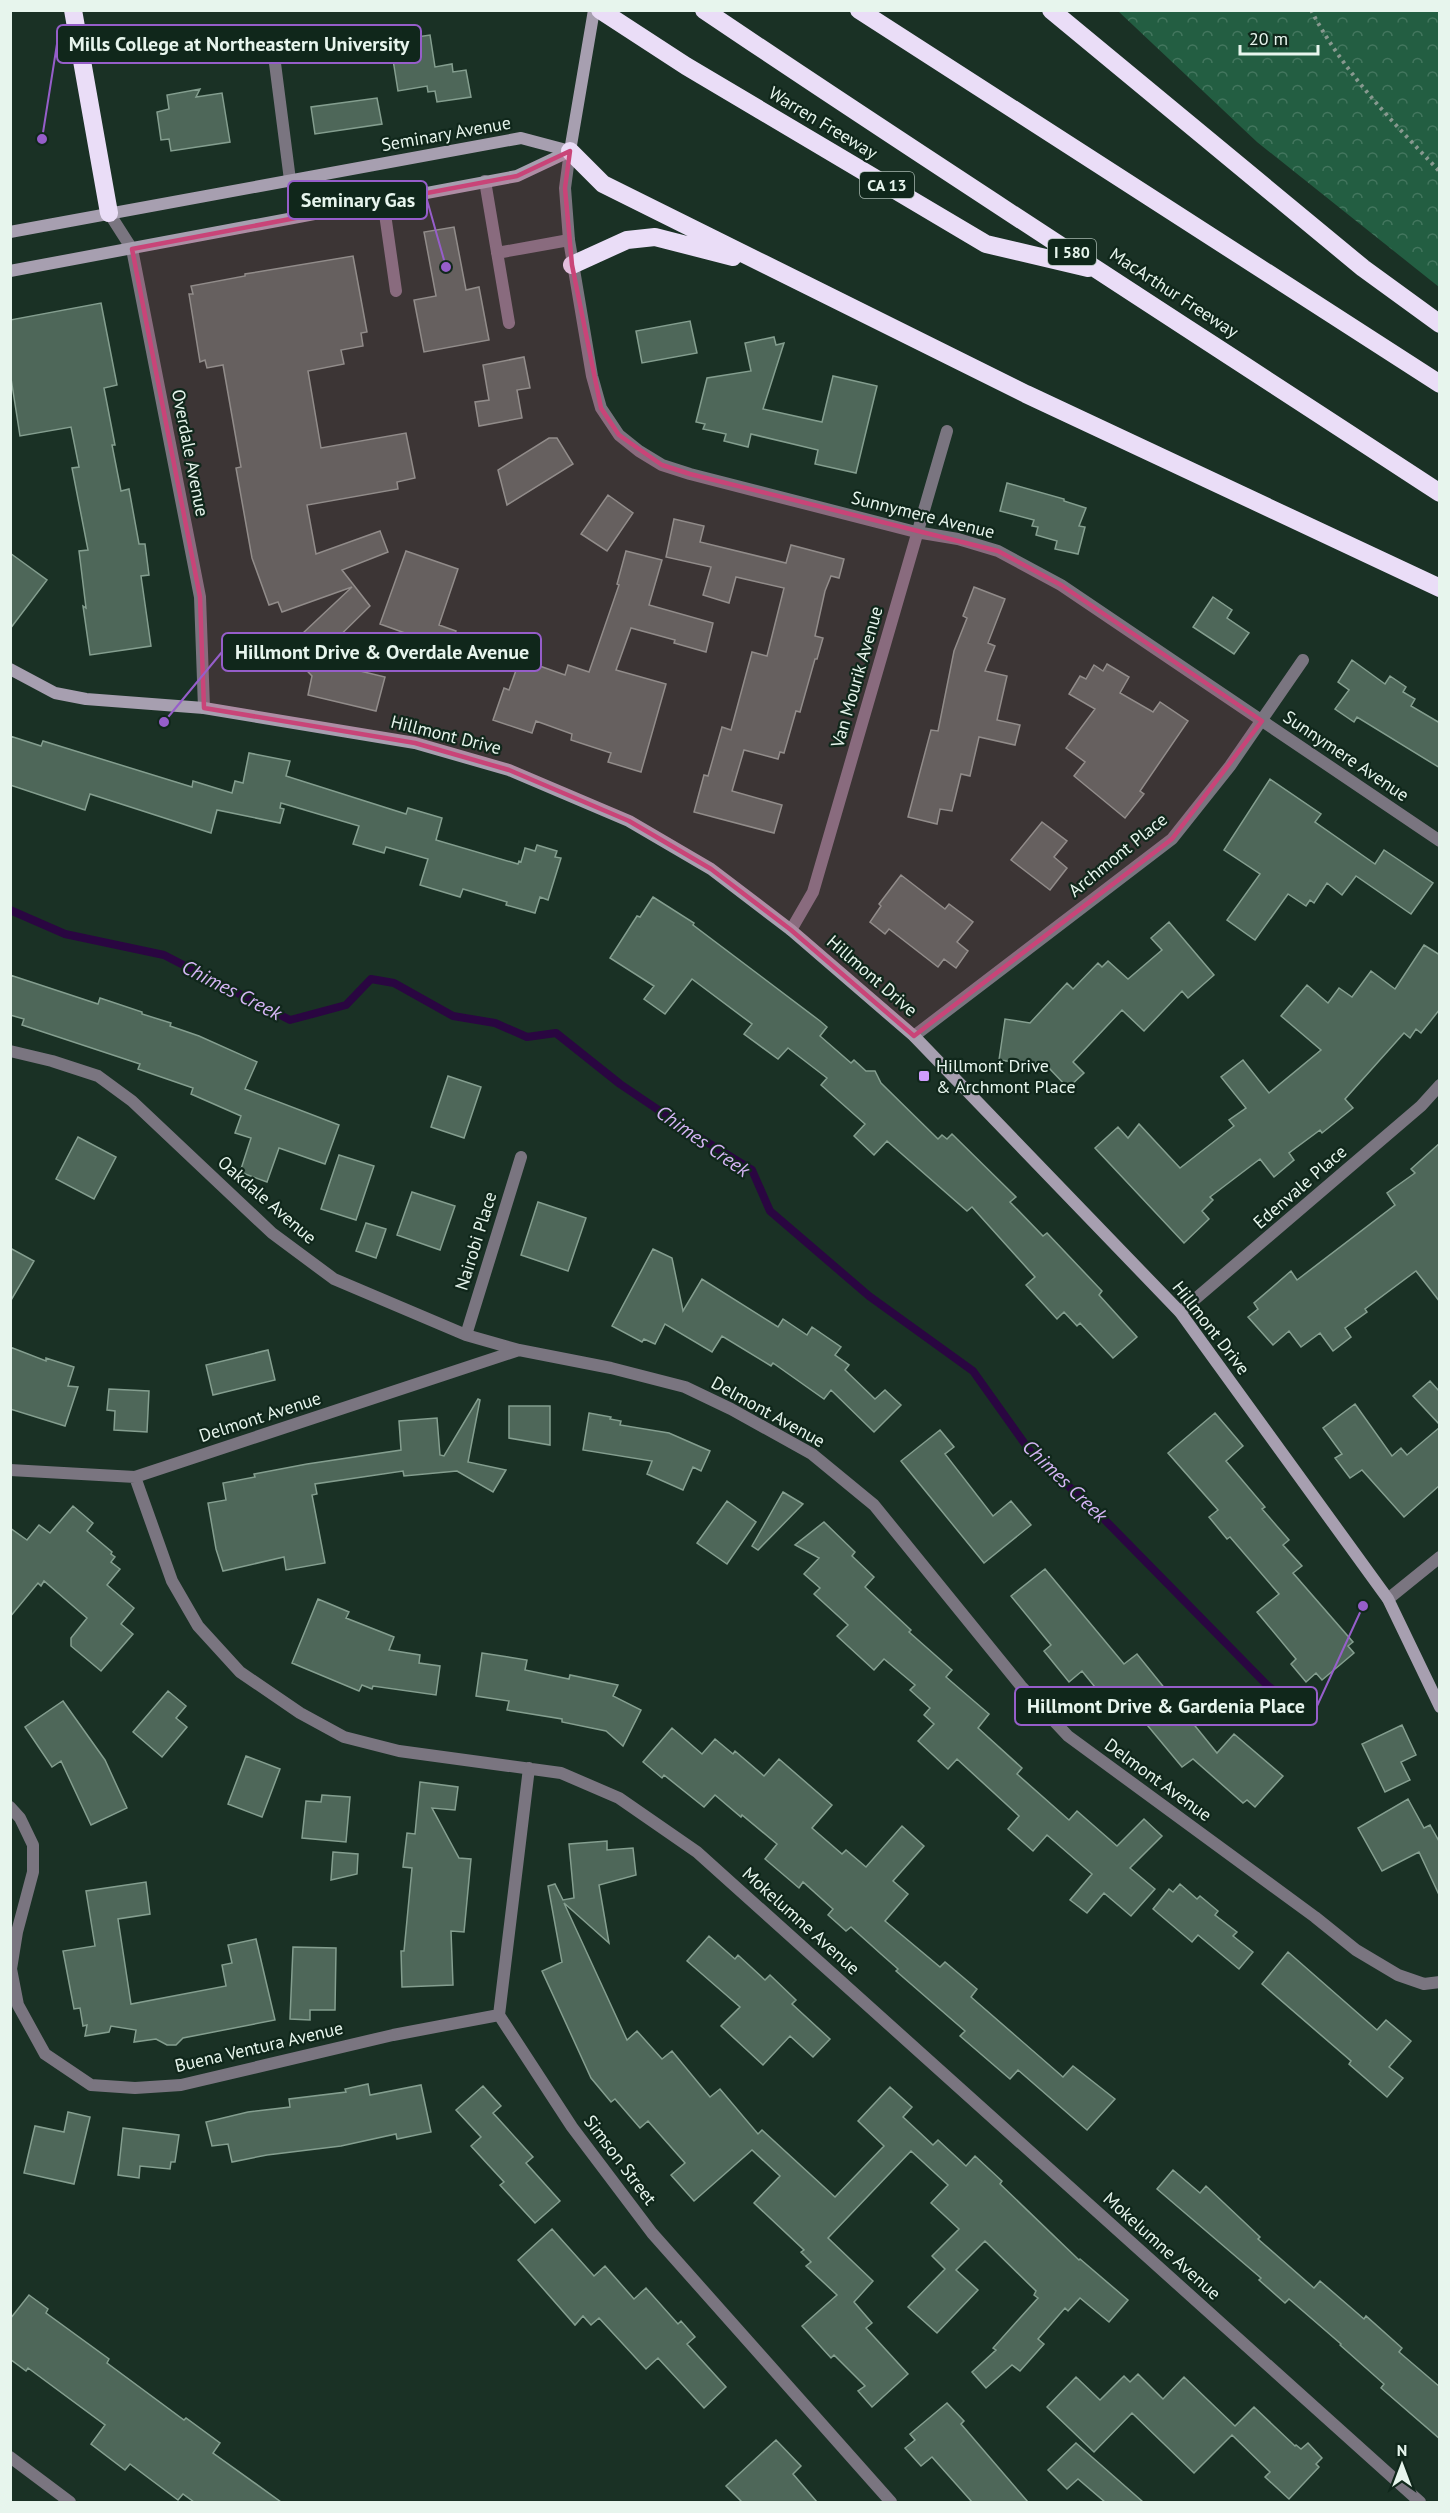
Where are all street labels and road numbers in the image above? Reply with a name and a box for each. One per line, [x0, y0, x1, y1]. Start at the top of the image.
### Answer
street label: Warren Freeway [765, 81, 882, 164]
street label: Seminary Avenue [379, 111, 513, 156]
road number: CA 13 [860, 172, 914, 198]
road number: I 580 [1048, 239, 1096, 265]
street label: MacArthur Freeway [1106, 242, 1243, 343]
street label: Overdale Avenue [167, 387, 214, 519]
street label: Sunnymere Avenue [849, 486, 997, 543]
street label: Van Mourik Avenue [825, 604, 888, 751]
street label: Sunnymere Avenue [1279, 705, 1414, 806]
street label: Hillmont Drive [389, 710, 504, 759]
street label: Archmont Place [1064, 808, 1172, 902]
street label: Hillmont Drive [822, 930, 922, 1021]
street label: Edenvale Place [1248, 1140, 1351, 1233]
street label: Oakdale Avenue [213, 1150, 321, 1249]
street label: Nairobi Place [450, 1189, 501, 1293]
street label: Hillmont Drive [1168, 1276, 1255, 1379]
street label: Delmont Avenue [707, 1371, 829, 1452]
street label: Delmont Avenue [196, 1386, 324, 1447]
street label: Delmont Avenue [1100, 1733, 1216, 1826]
street label: Mokelumne Avenue [738, 1862, 865, 1980]
street label: Buena Ventura Avenue [173, 2016, 345, 2077]
street label: Simson Street [579, 2110, 662, 2209]
street label: Mokelumne Avenue [1099, 2187, 1226, 2305]

